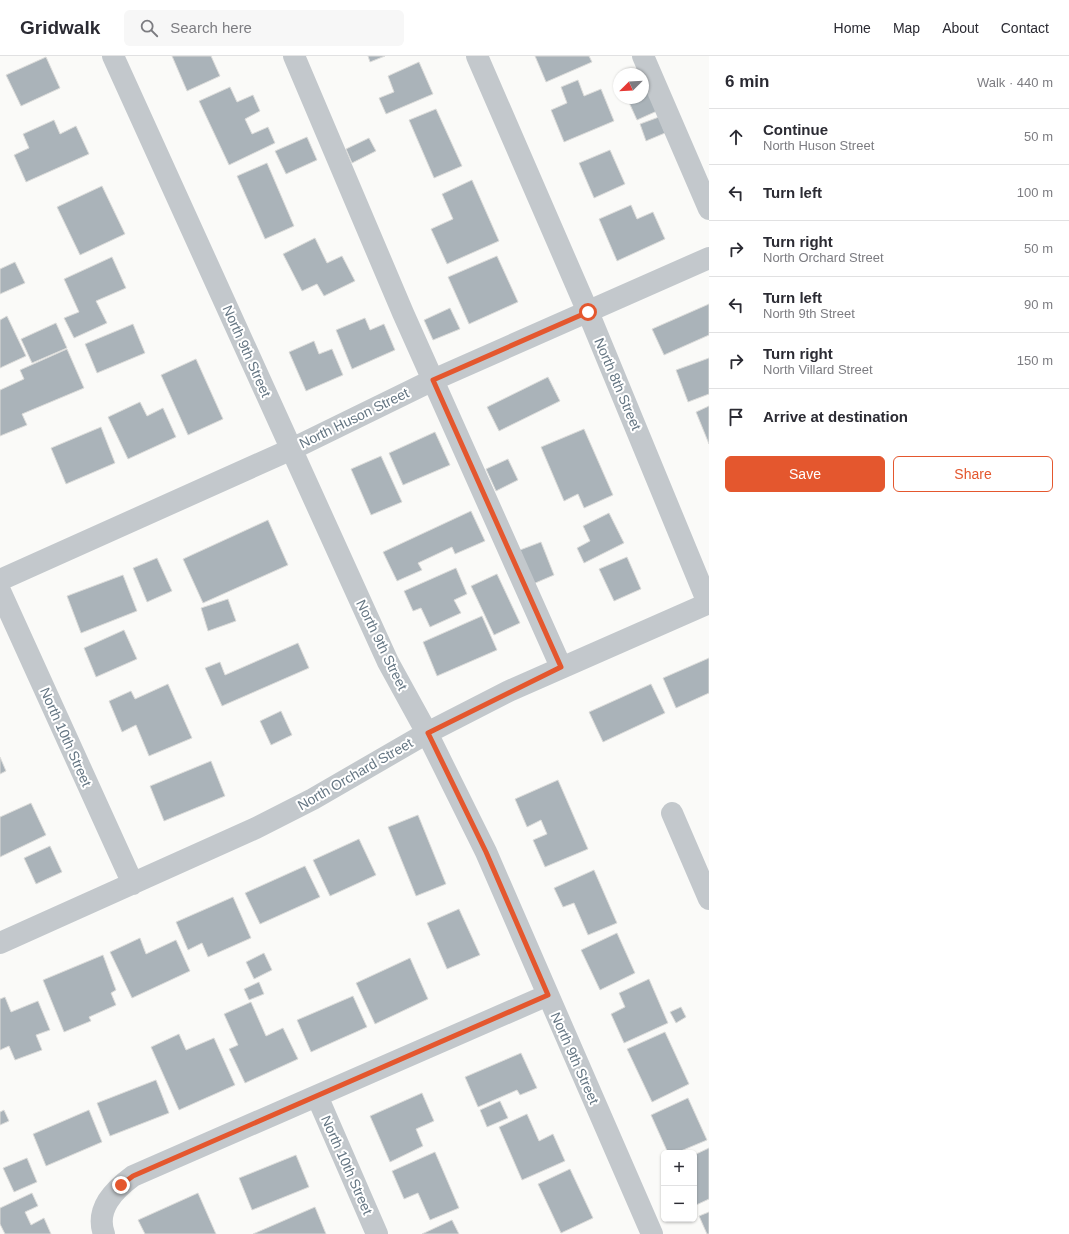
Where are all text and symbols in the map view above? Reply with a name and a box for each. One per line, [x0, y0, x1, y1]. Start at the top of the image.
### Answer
search box [124, 10, 404, 46]
text: Gridwalk [20, 17, 100, 38]
icon: search [138, 17, 160, 39]
text: Search here [170, 19, 252, 36]
text: Home [834, 20, 871, 36]
text: Map [893, 20, 920, 36]
text: About [942, 20, 979, 36]
text: Contact [1001, 20, 1049, 36]
north arrow [613, 68, 649, 104]
text: 6 min [725, 72, 769, 91]
text: Walk · 440 m [977, 75, 1053, 90]
text: Continue [763, 121, 828, 138]
icon: ahead [725, 126, 747, 148]
text: 50 m [1024, 129, 1053, 144]
text: North Huson Street [763, 138, 874, 153]
icon: left [725, 182, 747, 204]
text: Turn left [763, 184, 822, 201]
text: 100 m [1017, 185, 1053, 200]
text: Turn right [763, 233, 833, 250]
icon: right [725, 238, 747, 260]
text: 50 m [1024, 241, 1053, 256]
text: North Orchard Street [763, 250, 884, 265]
text: Turn left [763, 289, 822, 306]
icon: left [725, 294, 747, 316]
text: 90 m [1024, 297, 1053, 312]
street label: North 9th Street [220, 303, 274, 399]
route start [579, 303, 597, 321]
text: North 9th Street [763, 306, 855, 321]
street label: North 8th Street [591, 335, 645, 433]
text: Turn right [763, 345, 833, 362]
icon: right [725, 350, 747, 372]
text: 150 m [1017, 353, 1053, 368]
text: North Villard Street [763, 362, 873, 377]
street label: North Huson Street [297, 384, 411, 451]
icon: arrive [725, 406, 747, 428]
text: Arrive at destination [763, 408, 908, 425]
button: Save [725, 456, 885, 492]
button: Share [893, 456, 1053, 492]
street label: North 9th Street [353, 597, 411, 693]
street label: North 10th Street [37, 685, 95, 789]
street label: North Orchard Street [295, 735, 415, 813]
street label: North 9th Street [548, 1010, 602, 1106]
street label: North 10th Street [318, 1113, 376, 1217]
map controls [661, 1150, 697, 1222]
button: + [661, 1150, 697, 1186]
route end [112, 1176, 130, 1194]
button: − [661, 1186, 697, 1222]

